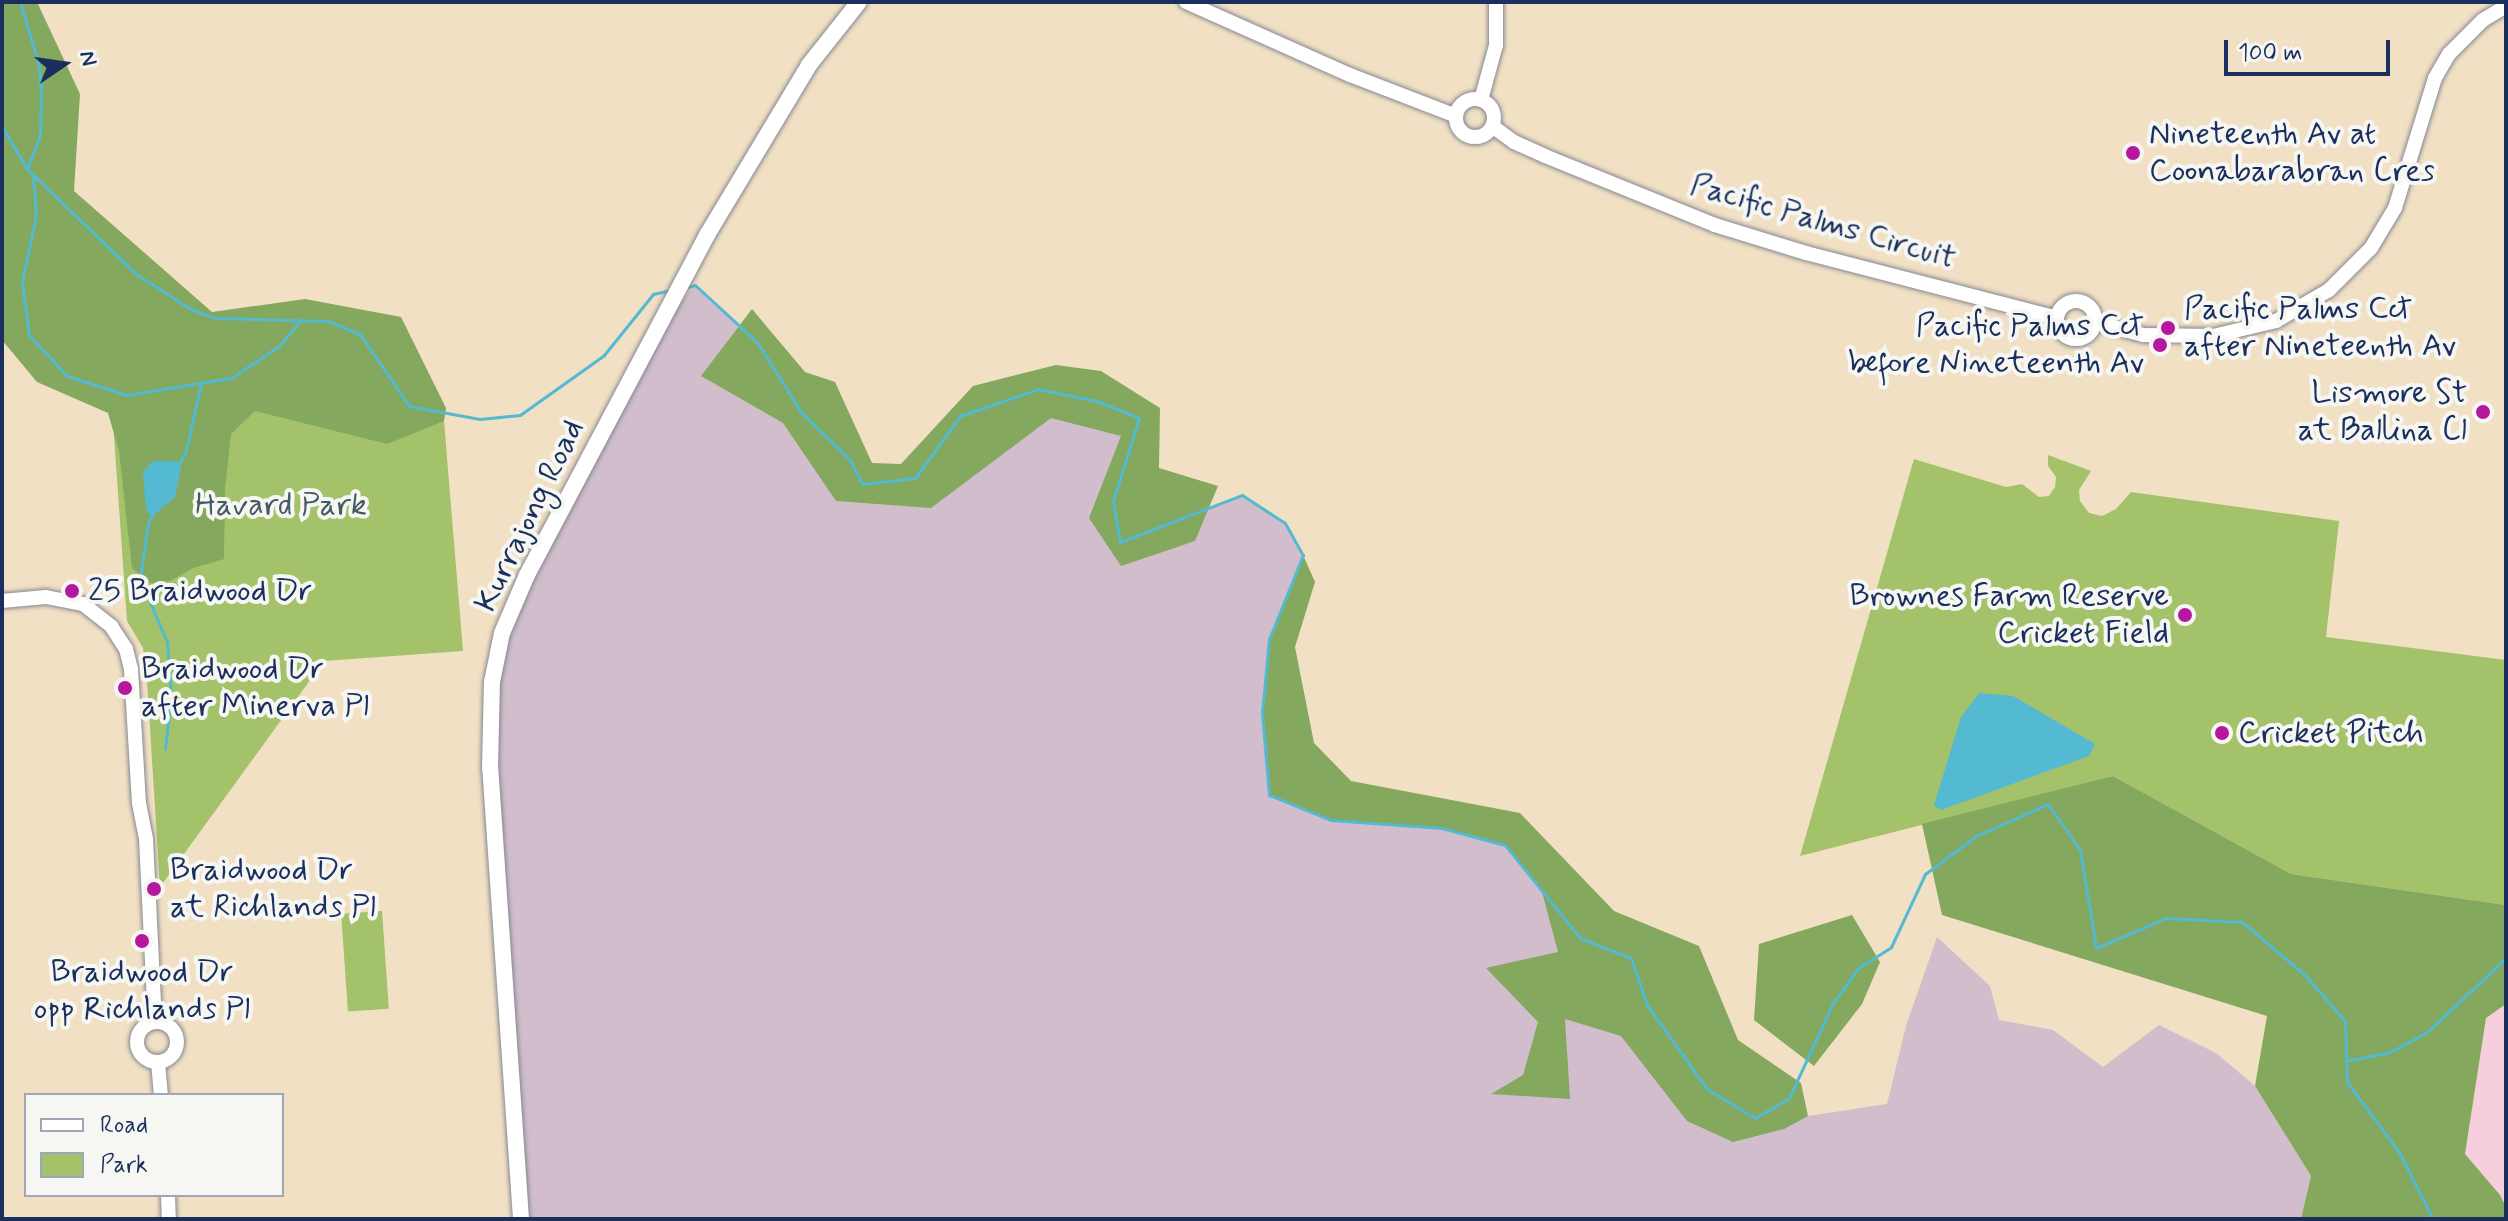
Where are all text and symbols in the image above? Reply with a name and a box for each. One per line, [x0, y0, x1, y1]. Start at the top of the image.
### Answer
north arrow [24, 24, 104, 104]
scale bar [2228, 24, 2394, 74]
text: 100 m [2238, 38, 2302, 69]
text: N [72, 48, 103, 69]
place label: Nineteenth Av at Coonabarabran Cres [2149, 116, 2435, 191]
marker: Nineteenth Av at Coonabarabran Cres [2124, 144, 2142, 162]
street label: Pacific Palms Circuit [1679, 164, 1967, 280]
place label: Pacific Palms Cct after Nineteenth Av [2184, 291, 2456, 366]
place label: Pacific Palms Cct before Nineteenth Av [1860, 308, 2144, 383]
marker: Pacific Palms Cct after Nineteenth Av [2159, 319, 2177, 337]
marker: Pacific Palms Cct before Nineteenth Av [2151, 336, 2169, 354]
place label: Lismore St at Ballina Cl [2289, 375, 2467, 450]
marker: Lismore St at Ballina Cl [2474, 403, 2492, 421]
street label: Kurrajong Road [467, 414, 593, 618]
park label: Havard Park [196, 486, 366, 524]
place label: 25 Braidwood Dr [88, 572, 311, 610]
place label: Brownes Farm Reserve Cricket Field [1850, 578, 2169, 653]
marker: 25 Braidwood Dr [63, 582, 81, 600]
marker: Brownes Farm Reserve Cricket Field [2176, 606, 2194, 624]
place label: Braidwood Dr after Minerva Pl [141, 651, 373, 726]
marker: Braidwood Dr after Minerva Pl [116, 679, 134, 697]
place label: Cricket Pitch [2238, 714, 2414, 752]
marker: Cricket Pitch [2213, 724, 2231, 742]
place label: Braidwood Dr at Richlands Pl [170, 852, 379, 927]
marker: Braidwood Dr at Richlands Pl [145, 880, 163, 898]
marker: Braidwood Dr opp Richlands Pl [133, 932, 151, 950]
place label: Braidwood Dr opp Richlands Pl [34, 954, 250, 1029]
legend [24, 1093, 284, 1197]
text: Road [100, 1110, 148, 1141]
text: Park [100, 1150, 148, 1181]

